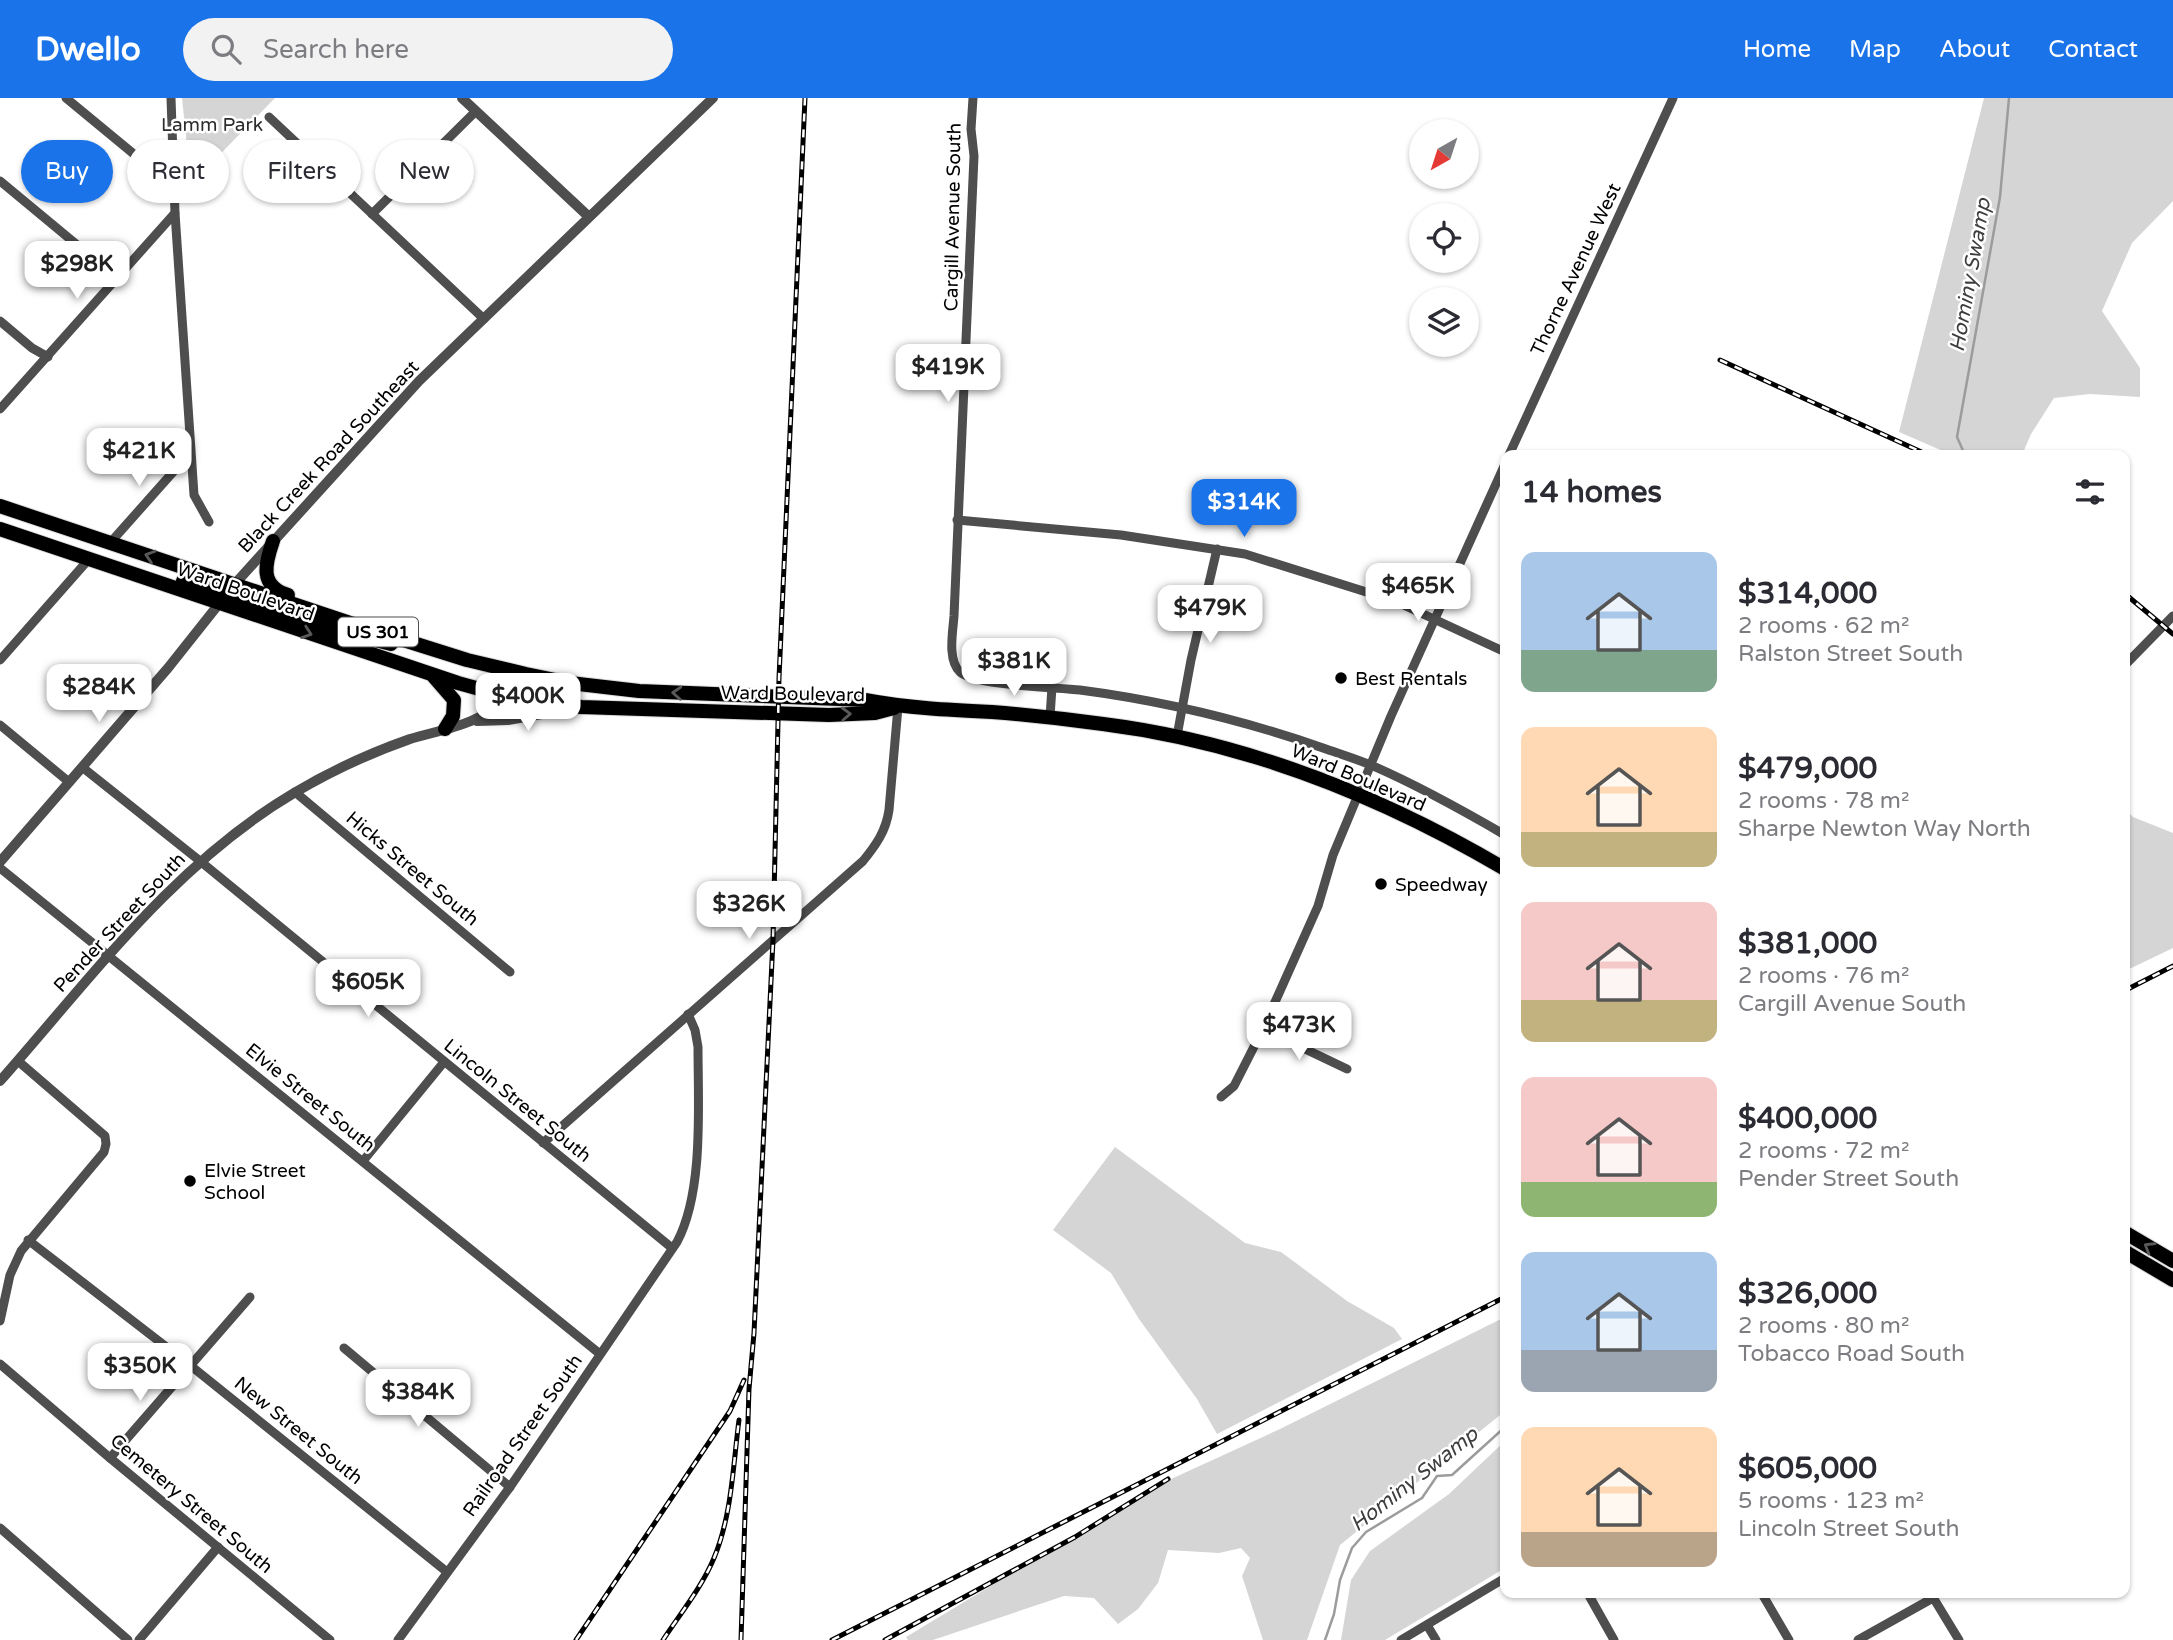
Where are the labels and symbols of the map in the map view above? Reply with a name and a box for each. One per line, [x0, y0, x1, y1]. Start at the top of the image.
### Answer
park label: Lamm Park [161, 114, 263, 136]
north arrow [1409, 119, 1479, 189]
street label: Cargill Avenue South [940, 123, 966, 311]
street label: Thorne Avenue West [1526, 180, 1625, 359]
water label: Hominy Swamp [1945, 195, 1997, 354]
pin: $298K [28, 242, 126, 301]
pin: $419K [899, 344, 997, 404]
street label: Black Creek Road Southeast [234, 356, 424, 557]
pin: $421K [90, 428, 188, 488]
pin: $314K [1195, 480, 1293, 539]
one-way arrow [145, 550, 157, 565]
street label: Ward Boulevard [174, 558, 317, 626]
pin: $465K [1369, 564, 1467, 623]
pin: $479K [1161, 586, 1259, 645]
road number: US 301 [338, 618, 418, 646]
one-way arrow [300, 625, 312, 639]
pin: $381K [965, 638, 1063, 698]
pin: $284K [50, 664, 148, 724]
place label: Best Rentals [1355, 668, 1467, 690]
marker: Best Rentals [1333, 670, 1349, 686]
pin: $400K [479, 674, 577, 733]
street label: Ward Boulevard [721, 682, 865, 706]
one-way arrow [671, 685, 682, 700]
one-way arrow [840, 707, 851, 722]
street label: Ward Boulevard [1288, 740, 1429, 816]
street label: Hicks Street South [342, 807, 483, 931]
street label: Pender Street South [49, 848, 190, 997]
place label: Speedway [1395, 874, 1488, 896]
marker: Speedway [1373, 876, 1389, 892]
pin: $326K [700, 882, 798, 941]
pin: $605K [319, 960, 417, 1019]
pin: $473K [1250, 1002, 1348, 1062]
street label: Lincoln Street South [439, 1035, 595, 1167]
street label: Elvie Street South [241, 1039, 380, 1157]
place label: Elvie Street School [204, 1160, 306, 1204]
marker: Elvie Street School [182, 1173, 198, 1189]
one-way arrow [2143, 1242, 2156, 1255]
pin: $350K [91, 1344, 189, 1403]
street label: Railroad Street South [459, 1350, 587, 1521]
pin: $384K [369, 1370, 467, 1429]
street label: New Street South [230, 1372, 367, 1489]
water label: Hominy Swamp [1345, 1421, 1485, 1537]
street label: Cemetery Street South [106, 1429, 277, 1578]

